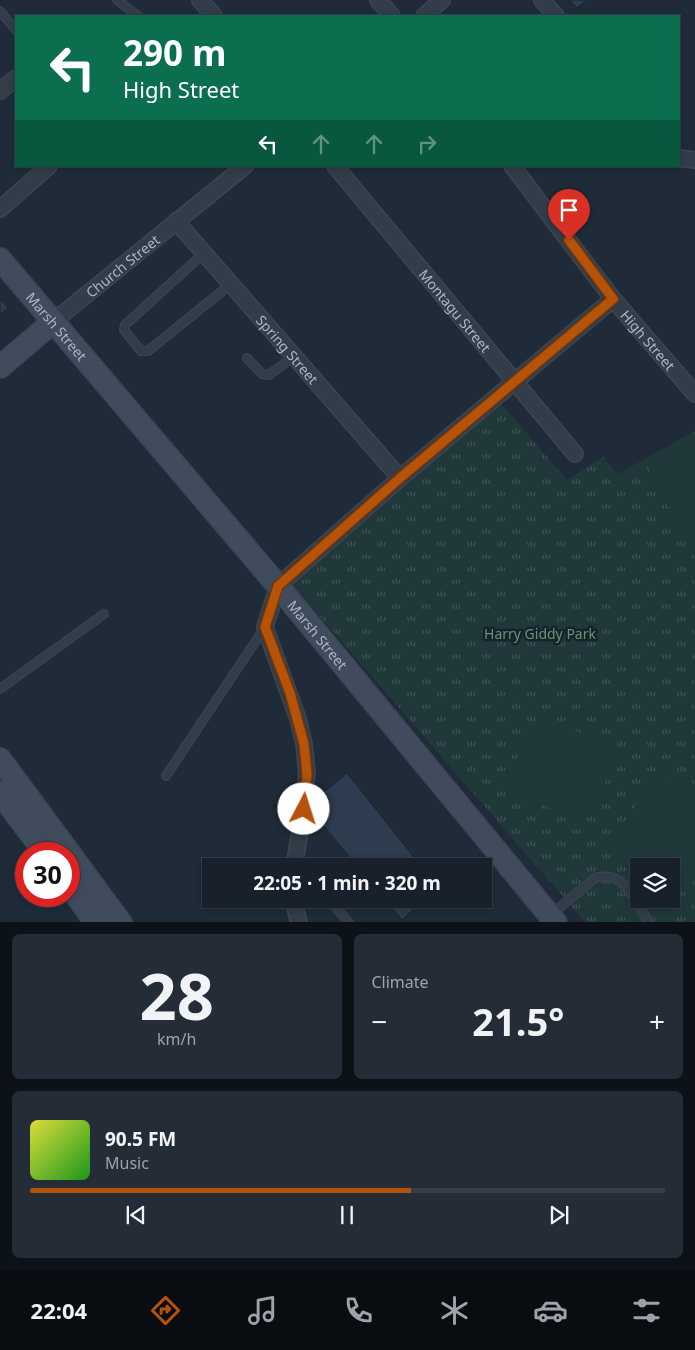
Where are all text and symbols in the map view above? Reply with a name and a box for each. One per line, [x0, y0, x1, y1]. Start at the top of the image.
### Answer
text: 290 m [123, 29, 226, 76]
icon: left [40, 35, 105, 100]
text: High Street [123, 74, 239, 104]
icon: left [254, 130, 282, 158]
icon: ahead [307, 130, 335, 158]
icon: ahead [360, 130, 388, 158]
icon: right [413, 130, 441, 158]
pin [548, 189, 590, 240]
icon: arrive [555, 196, 583, 224]
street label: Church Street [81, 230, 163, 301]
street label: Montagu Street [415, 265, 496, 356]
street label: Marsh Street [22, 288, 92, 364]
street label: High Street [617, 306, 680, 374]
street label: Spring Street [252, 311, 323, 388]
street label: Marsh Street [284, 596, 352, 673]
park label: Harry Giddy Park [484, 624, 596, 643]
position arrow [277, 782, 329, 834]
speed limit sign: 30 [15, 842, 80, 907]
map controls [630, 858, 680, 908]
button: layers [630, 858, 680, 908]
text: 22:05 · 1 min · 320 m [253, 870, 441, 896]
text: 28 [140, 951, 214, 1039]
text: Climate [372, 971, 429, 993]
text: 21.5° [472, 995, 564, 1047]
text: − [372, 1002, 388, 1040]
text: + [649, 1002, 665, 1040]
text: km/h [157, 1028, 196, 1050]
text: 90.5 FM [105, 1126, 176, 1152]
text: Music [105, 1152, 149, 1174]
icon: previous [122, 1201, 150, 1229]
icon: pause [333, 1201, 361, 1229]
icon: next [545, 1201, 573, 1229]
icon: directions [148, 1293, 183, 1328]
icon: music [245, 1293, 280, 1328]
icon: phone [341, 1293, 376, 1328]
icon: climate [437, 1293, 472, 1328]
icon: car [533, 1293, 568, 1328]
icon: filters [629, 1293, 664, 1328]
text: 22:04 [31, 1295, 87, 1325]

